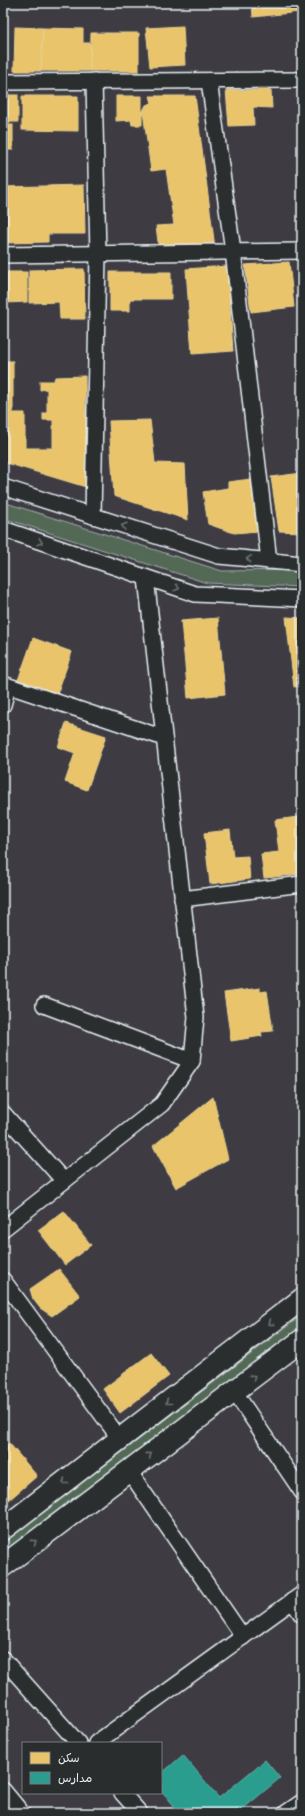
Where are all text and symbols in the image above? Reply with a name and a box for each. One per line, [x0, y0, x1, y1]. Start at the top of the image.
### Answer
one-way arrow [121, 522, 128, 530]
one-way arrow [36, 537, 43, 546]
one-way arrow [246, 555, 252, 564]
one-way arrow [173, 583, 180, 591]
one-way arrow [269, 1318, 276, 1325]
one-way arrow [249, 1375, 256, 1382]
one-way arrow [166, 1398, 173, 1405]
one-way arrow [145, 1453, 152, 1460]
one-way arrow [63, 1477, 70, 1484]
one-way arrow [30, 1540, 37, 1547]
legend [22, 1742, 162, 1794]
text: سكن [58, 1751, 80, 1768]
text: مدارس [58, 1771, 92, 1788]

